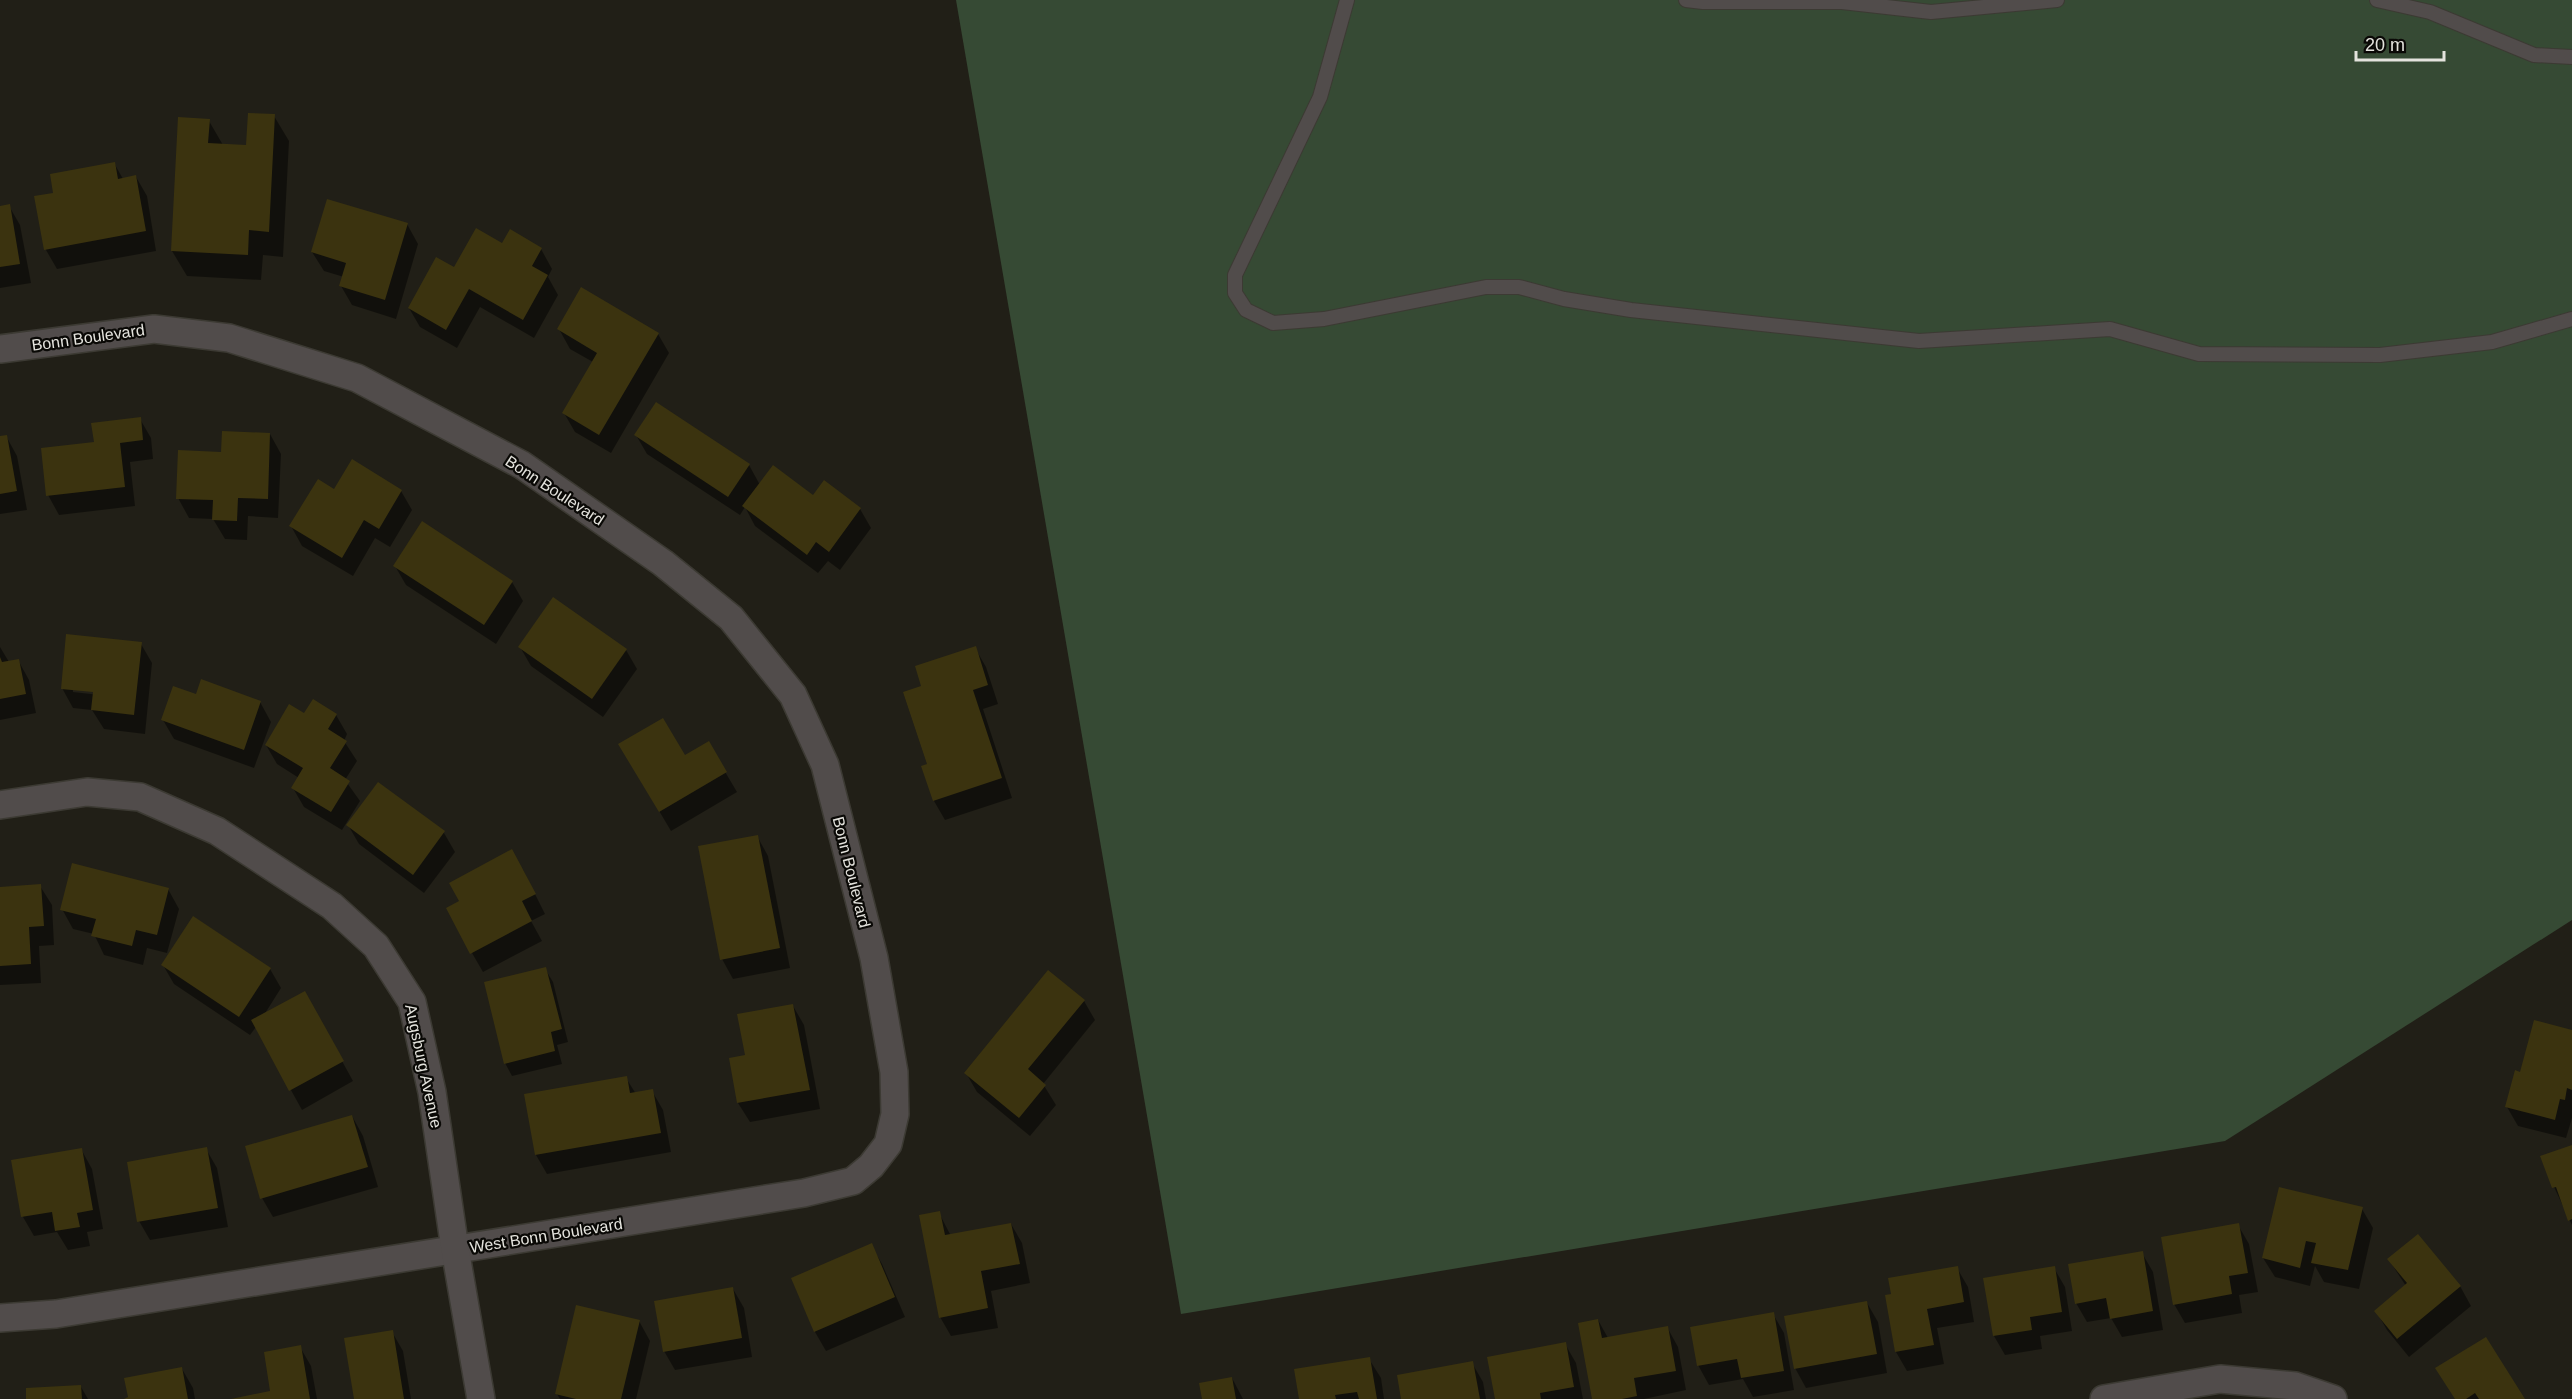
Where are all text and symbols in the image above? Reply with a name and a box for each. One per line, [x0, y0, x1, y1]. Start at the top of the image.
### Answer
scale bar [2356, 24, 2444, 62]
text: 20 m [2365, 35, 2405, 55]
street label: Bonn Boulevard [31, 321, 146, 354]
street label: Bonn Boulevard [502, 452, 607, 529]
street label: Bonn Boulevard [829, 815, 874, 929]
street label: Augsburg Avenue [402, 1003, 445, 1130]
street label: West Bonn Boulevard [468, 1215, 624, 1256]

